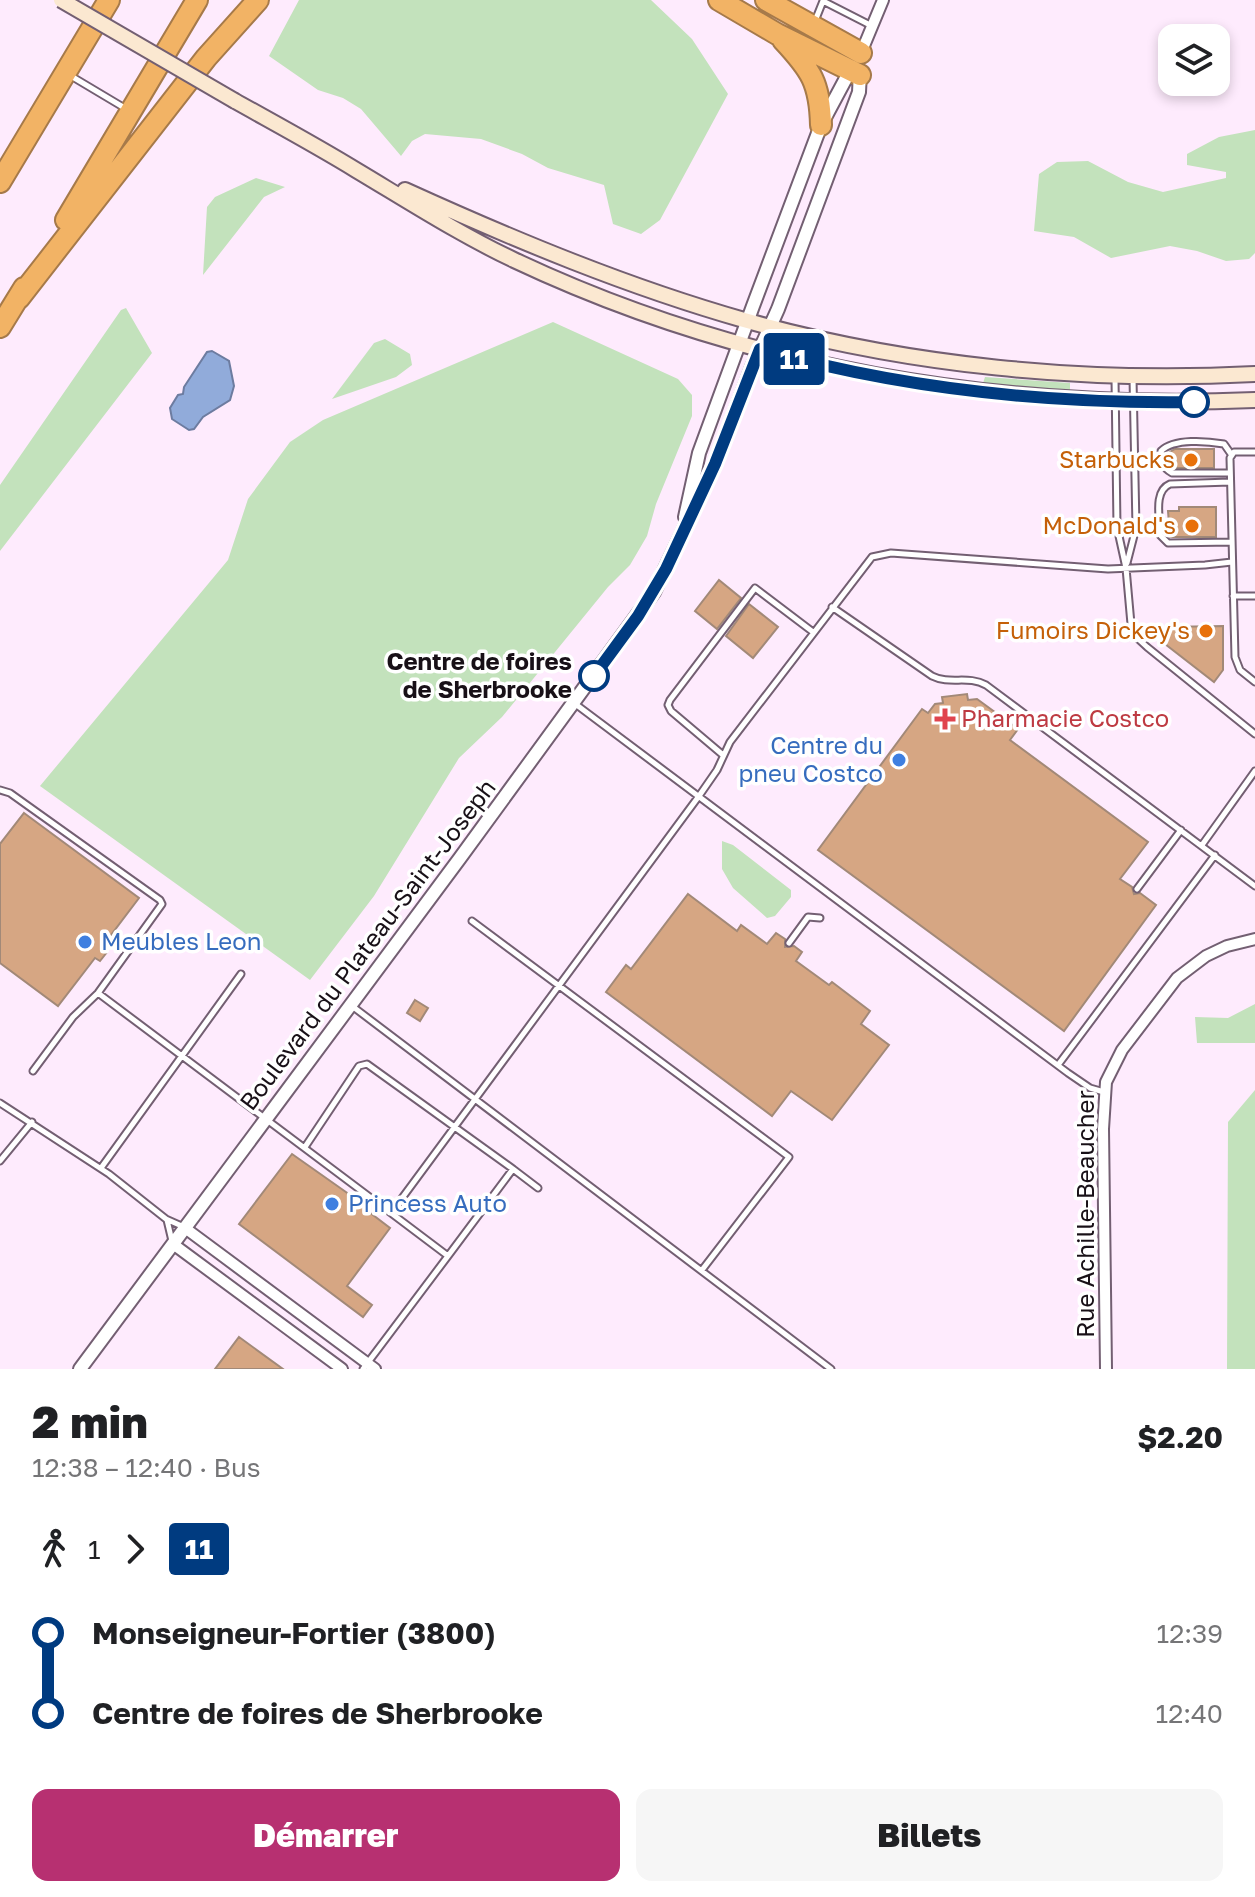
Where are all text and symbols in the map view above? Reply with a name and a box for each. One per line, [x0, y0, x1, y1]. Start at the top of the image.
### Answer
map controls [1158, 24, 1230, 96]
button: layers [1158, 24, 1230, 96]
line badge: 11 [758, 333, 830, 385]
text: 11 [780, 342, 808, 375]
unlabelled marker [1179, 387, 1209, 417]
place label: Starbucks [1059, 444, 1175, 473]
marker: Starbucks [1182, 451, 1200, 469]
place label: McDonald's [1043, 510, 1176, 539]
marker: McDonald's [1183, 517, 1201, 535]
place label: Fumoirs Dickey's [996, 615, 1190, 644]
marker: Fumoirs Dickey's [1197, 622, 1215, 640]
place label: Centre de foires de Sherbrooke [386, 646, 572, 703]
marker: Centre de foires de Sherbrooke [579, 661, 609, 691]
place label: Pharmacie Costco [961, 703, 1169, 732]
marker: Pharmacie Costco [936, 710, 954, 728]
place label: Centre du pneu Costco [739, 730, 883, 787]
marker: Centre du pneu Costco [890, 751, 908, 769]
street label: Boulevard du Plateau-Saint-Joseph [233, 773, 501, 1115]
place label: Meubles Leon [101, 926, 261, 955]
marker: Meubles Leon [76, 933, 94, 951]
street label: Rue Achille-Beaucher [1070, 1090, 1099, 1338]
place label: Princess Auto [348, 1188, 507, 1217]
marker: Princess Auto [323, 1195, 341, 1213]
text: 2 min [32, 1395, 148, 1448]
text: $2.20 [1137, 1419, 1223, 1455]
text: 12:38 – 12:40 · Bus [32, 1452, 261, 1483]
icon: walk [32, 1527, 76, 1571]
icon: forward [113, 1527, 157, 1571]
text: 11 [185, 1532, 213, 1565]
text: 1 [88, 1534, 101, 1565]
text: Monseigneur-Fortier (3800) [92, 1615, 496, 1651]
text: 12:39 [1157, 1618, 1223, 1649]
text: Centre de foires de Sherbrooke [92, 1695, 543, 1731]
text: 12:40 [1156, 1698, 1223, 1729]
button: Démarrer [32, 1789, 620, 1881]
button: Billets [636, 1789, 1223, 1881]

